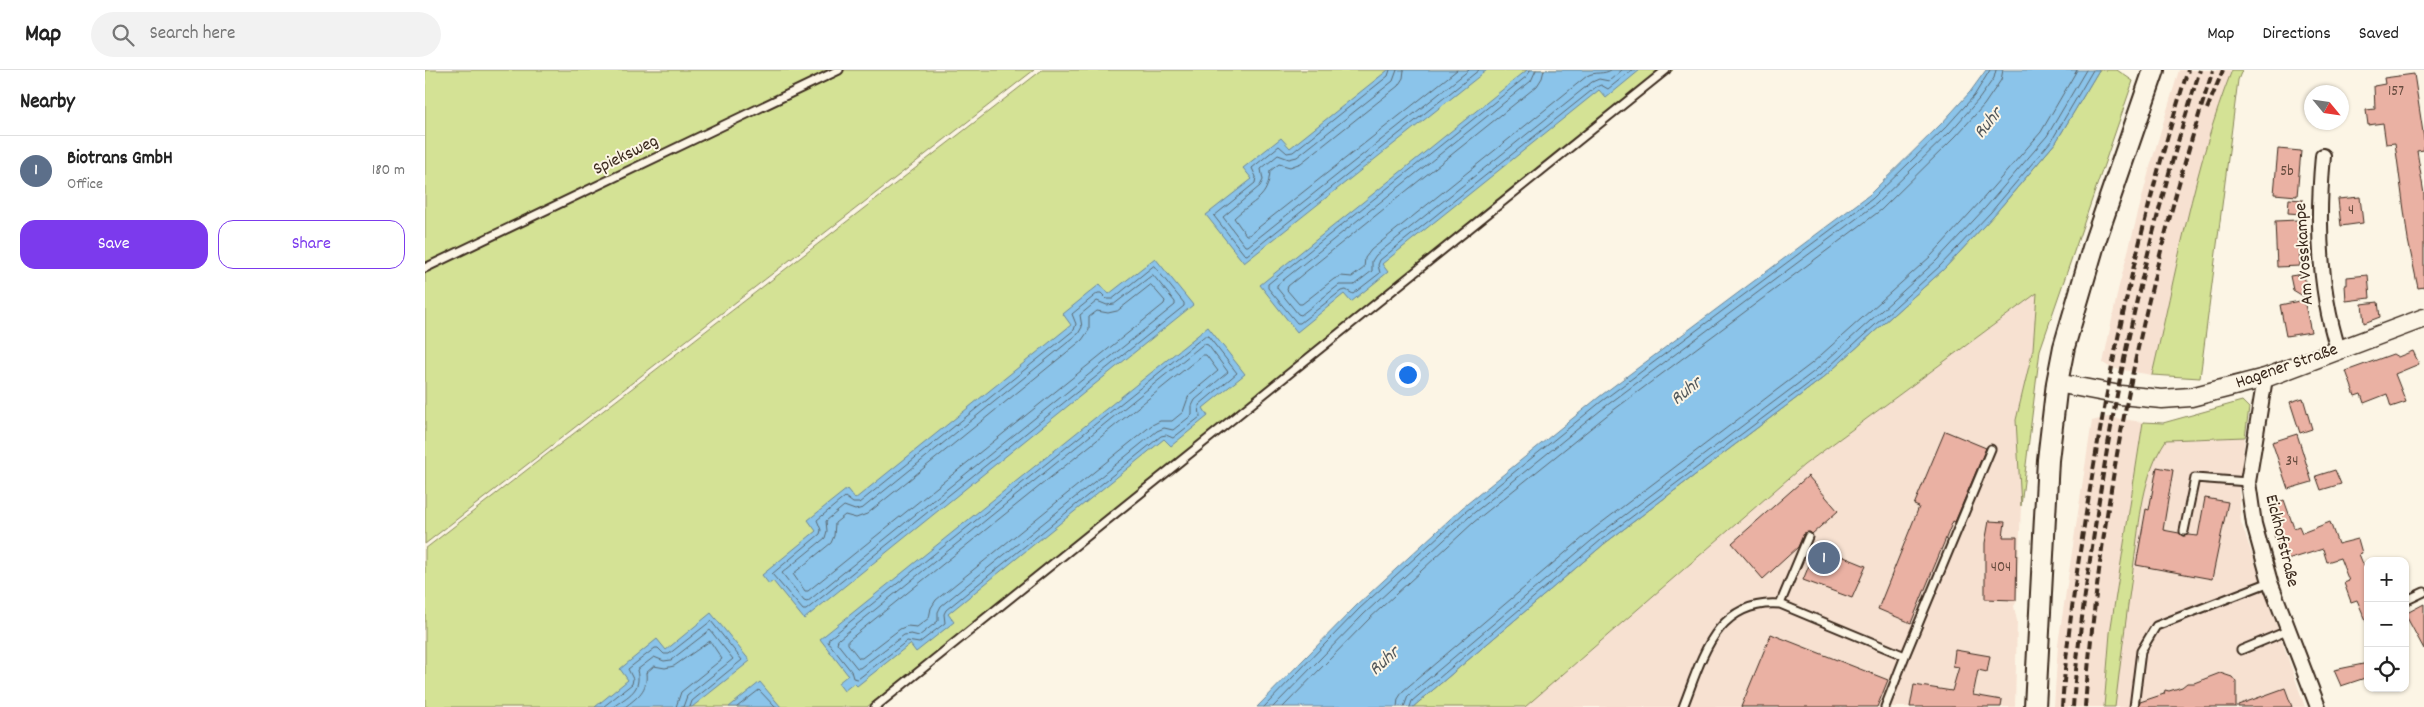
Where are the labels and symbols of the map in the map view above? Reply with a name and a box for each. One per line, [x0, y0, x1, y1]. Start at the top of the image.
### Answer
house number: 157 [2388, 81, 2404, 103]
north arrow [2304, 85, 2349, 130]
water label: Ruhr [1968, 101, 2011, 145]
street label: Spieksweg [589, 129, 663, 183]
house number: 5b [2280, 161, 2294, 183]
house number: 4 [2348, 200, 2354, 222]
street label: Am Vosskampe [2289, 202, 2321, 306]
street label: Hagener Straße [2233, 338, 2342, 396]
your location [1395, 362, 1421, 388]
water label: Ruhr [1666, 370, 1710, 413]
house number: 34 [2286, 451, 2298, 473]
street label: Eickhofstraße [2257, 492, 2305, 590]
pin: 1 [1808, 539, 1840, 577]
house number: 404 [1991, 557, 2011, 579]
water label: Ruhr [1364, 640, 1408, 683]

